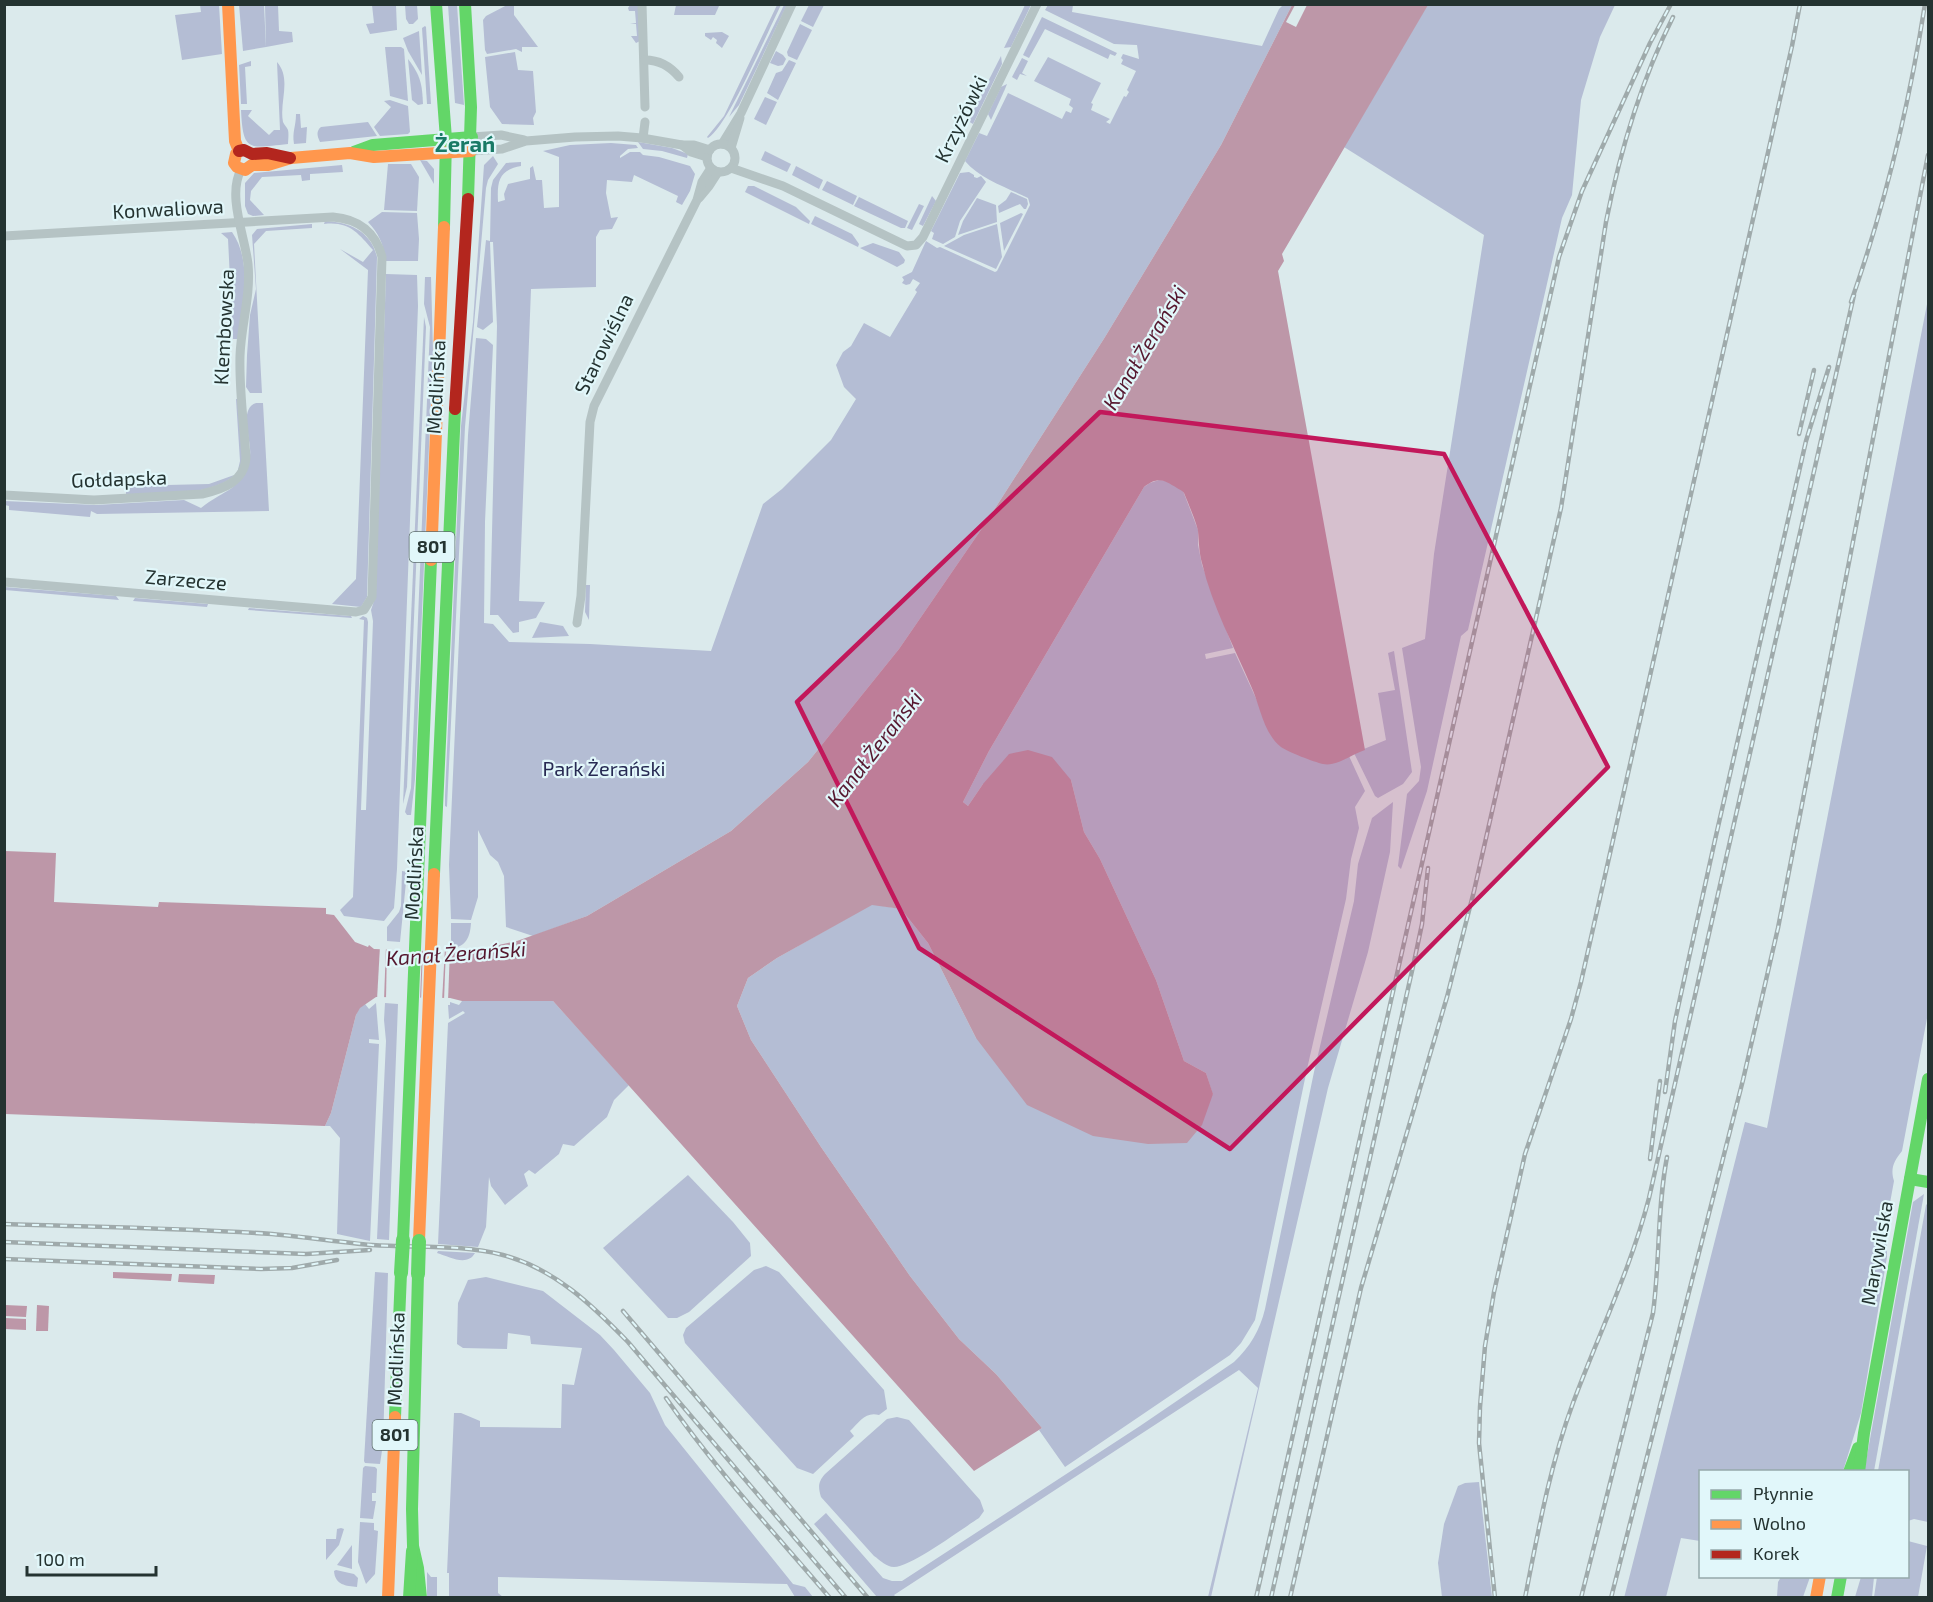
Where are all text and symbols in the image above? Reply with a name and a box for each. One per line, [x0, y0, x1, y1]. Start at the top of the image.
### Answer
street label: Krzyżówki [929, 71, 991, 166]
district label: Żerań [435, 130, 495, 156]
street label: Konwaliowa [112, 193, 224, 223]
street label: Klembowska [208, 268, 238, 386]
water label: Kanał Żerański [1097, 281, 1191, 414]
street label: Starowiślna [568, 289, 638, 398]
street label: Modlińska [421, 339, 449, 435]
street label: Gołdapska [71, 464, 167, 492]
road number: 801 [410, 532, 454, 562]
street label: Zarzecze [144, 563, 228, 595]
water label: Kanał Żerański [821, 685, 927, 811]
park label: Park Żerański [542, 756, 666, 780]
street label: Modlińska [399, 825, 427, 921]
water label: Kanał Żerański [385, 935, 527, 970]
street label: Marywilska [1855, 1199, 1897, 1307]
street label: Modlińska [381, 1311, 409, 1406]
road number: 801 [372, 1420, 418, 1450]
legend [1699, 1470, 1909, 1578]
text: Płynnie [1753, 1482, 1814, 1504]
text: Wolno [1753, 1512, 1806, 1534]
scale bar [27, 1539, 156, 1577]
text: Korek [1753, 1542, 1799, 1564]
text: 100 m [36, 1548, 85, 1570]

